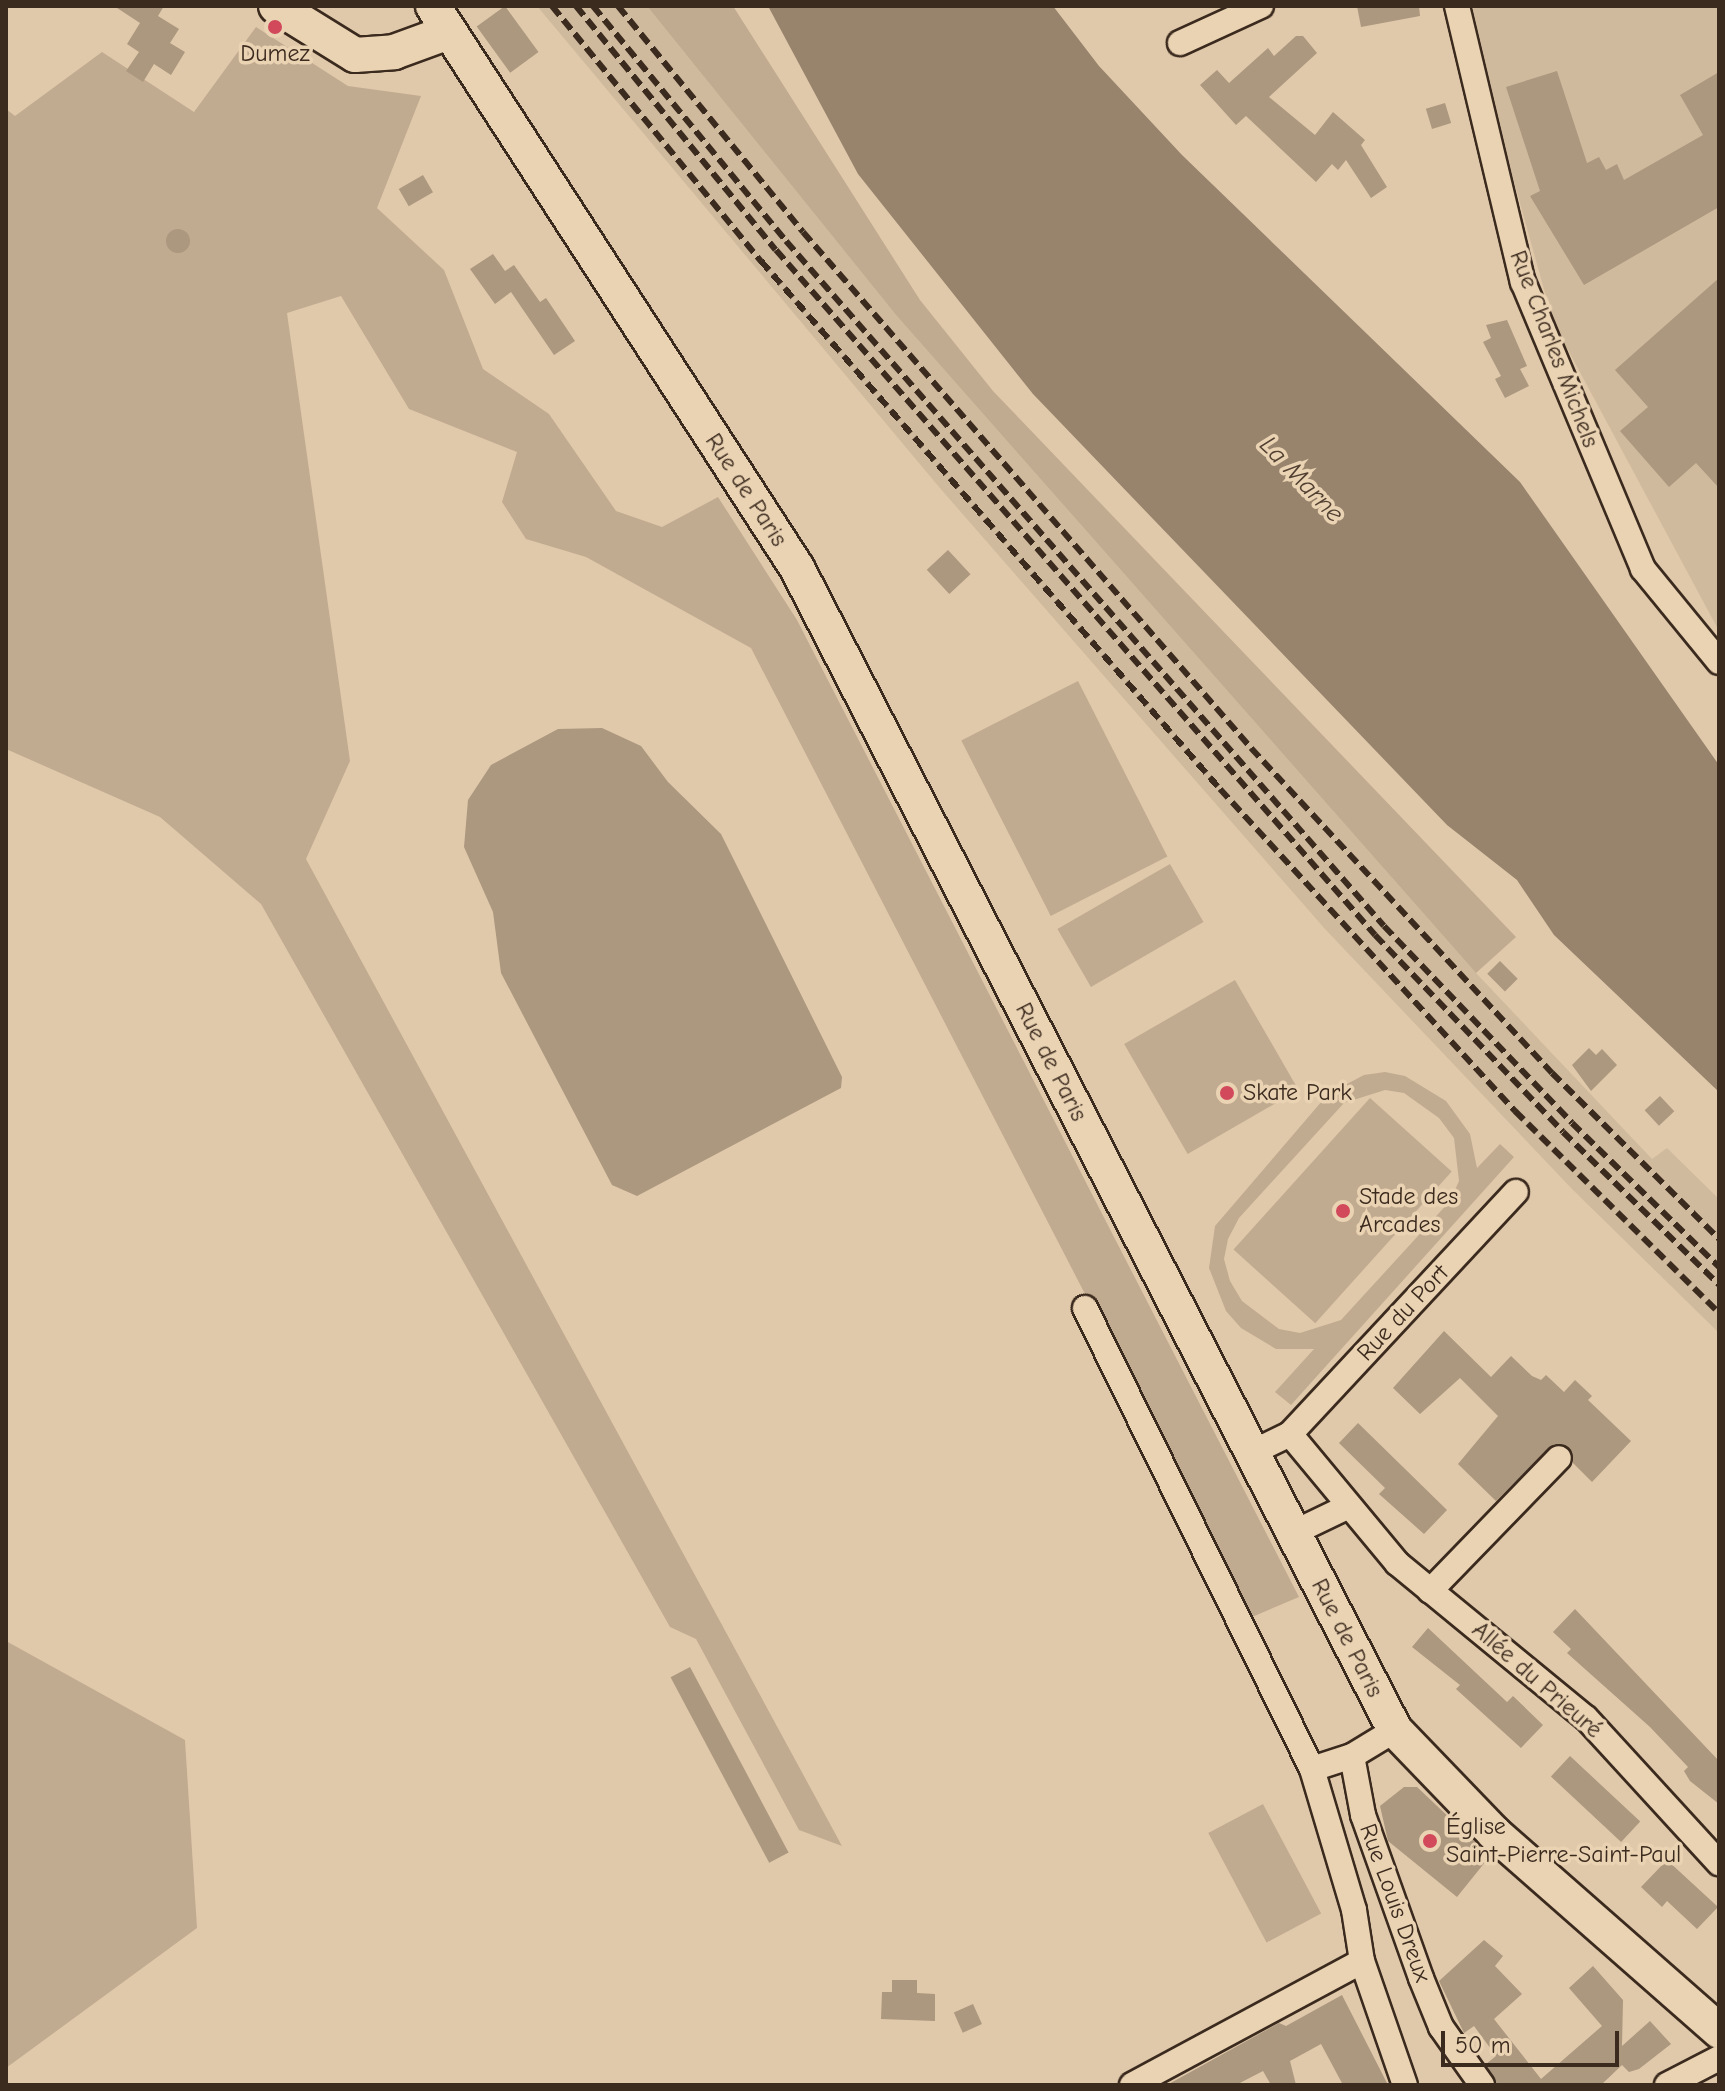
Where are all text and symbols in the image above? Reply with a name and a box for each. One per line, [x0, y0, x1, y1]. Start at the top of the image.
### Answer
marker: Dumez [266, 18, 284, 36]
place label: Dumez [240, 40, 310, 68]
street label: Rue Charles Michels [1503, 246, 1605, 452]
street label: Rue de Paris [699, 428, 793, 552]
water label: La Marne [1252, 430, 1350, 530]
street label: Rue de Paris [1009, 998, 1093, 1126]
place label: Skate Park [1243, 1079, 1352, 1107]
marker: Skate Park [1218, 1084, 1236, 1102]
place label: Stade des Arcades [1359, 1183, 1458, 1239]
marker: Stade des Arcades [1334, 1202, 1352, 1220]
street label: Rue du Port [1351, 1259, 1455, 1367]
street label: Rue de Paris [1305, 1574, 1389, 1702]
street label: Allée du Prieuré [1466, 1616, 1608, 1744]
place label: Église Saint-Pierre-Saint-Paul [1446, 1813, 1681, 1869]
street label: Rue Louis Dreux [1353, 1820, 1437, 1986]
marker: Église Saint-Pierre-Saint-Paul [1421, 1832, 1439, 1850]
scale bar [1445, 2015, 1623, 2065]
text: 50 m [1455, 2031, 1511, 2059]

